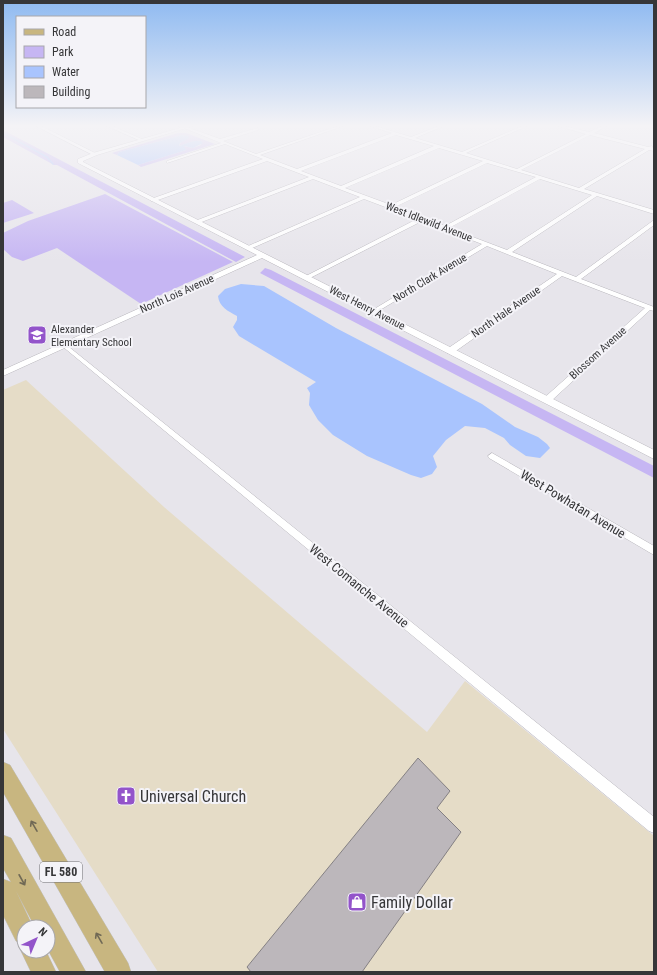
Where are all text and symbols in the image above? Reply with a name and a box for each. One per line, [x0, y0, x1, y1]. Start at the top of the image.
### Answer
legend [16, 16, 146, 108]
text: Road [52, 25, 76, 39]
text: Park [52, 45, 74, 59]
text: Water [52, 65, 80, 79]
text: Building [52, 85, 90, 99]
street label: West Idlewild Avenue [384, 199, 474, 245]
street label: North Clark Avenue [391, 251, 469, 305]
street label: North Lois Avenue [138, 272, 216, 316]
street label: West Henry Avenue [327, 283, 407, 333]
street label: North Hale Avenue [469, 283, 543, 341]
place label: Alexander Elementary School [51, 323, 132, 349]
school or university icon: Alexander Elementary School [26, 324, 48, 346]
street label: Blossom Avenue [567, 324, 629, 382]
street label: West Powhatan Avenue [518, 467, 628, 541]
street label: West Comanche Avenue [306, 541, 412, 631]
church icon: Universal Church [115, 785, 137, 807]
place label: Universal Church [140, 787, 246, 806]
one-way arrow [29, 820, 37, 832]
road number: FL 580 [40, 862, 82, 882]
one-way arrow [18, 874, 26, 886]
shop icon: Family Dollar [346, 891, 368, 913]
place label: Family Dollar [371, 893, 453, 912]
north arrow [16, 919, 56, 959]
text: N [36, 925, 50, 939]
one-way arrow [95, 932, 103, 944]

